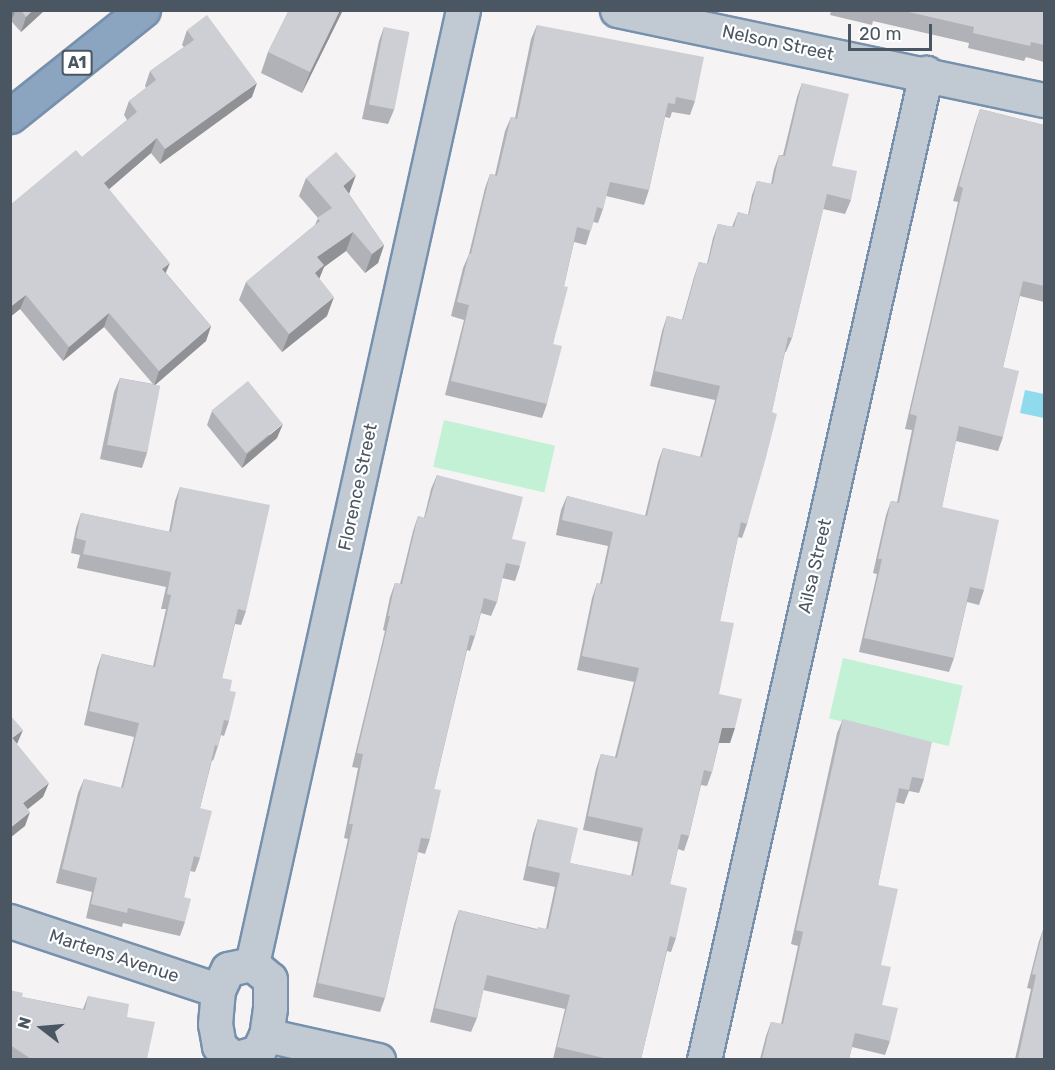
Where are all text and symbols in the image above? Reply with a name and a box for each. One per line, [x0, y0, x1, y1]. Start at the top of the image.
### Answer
scale bar [851, 12, 935, 50]
street label: Nelson Street [720, 21, 836, 65]
text: 20 m [859, 23, 901, 45]
road number: A1 [60, 50, 94, 76]
street label: Florence Street [334, 422, 382, 552]
street label: Ailsa Street [794, 517, 836, 615]
street label: Martens Avenue [46, 925, 182, 987]
north arrow [12, 998, 72, 1058]
text: N [13, 1015, 35, 1031]

